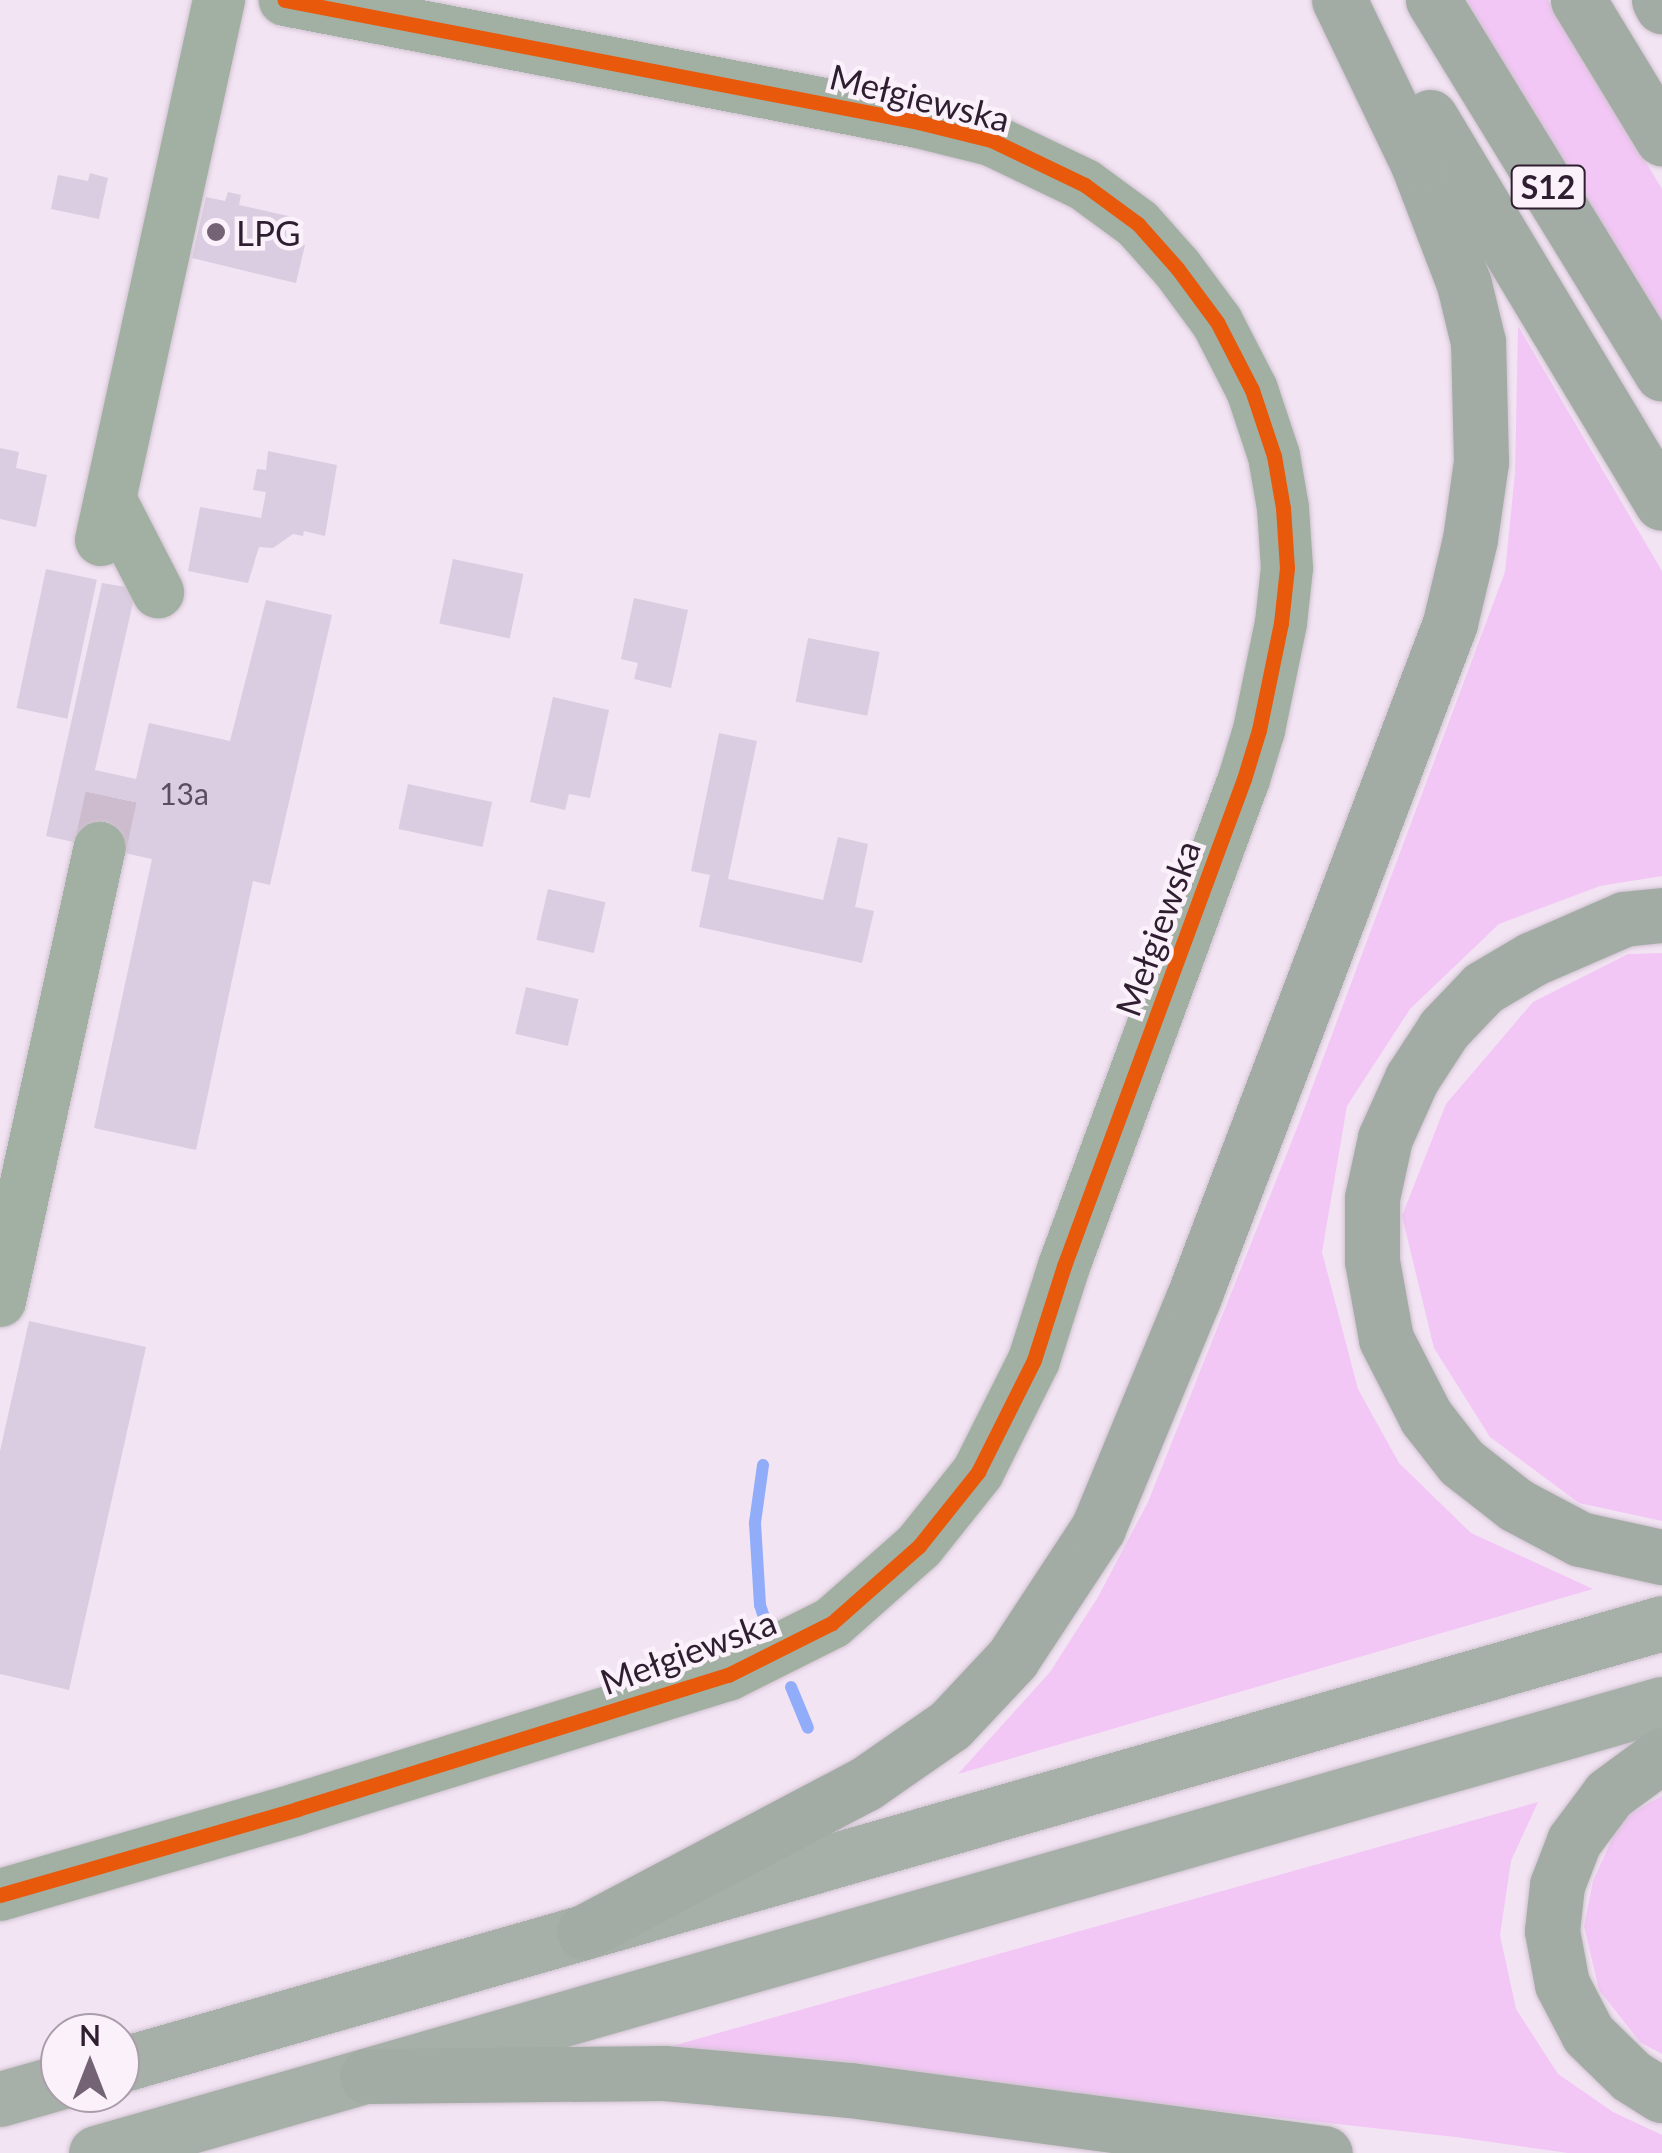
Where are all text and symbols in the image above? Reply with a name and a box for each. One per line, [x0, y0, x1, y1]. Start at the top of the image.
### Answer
street label: Mełgiewska [826, 54, 1014, 140]
road number: S12 [1510, 160, 1586, 214]
place label: LPG [236, 211, 301, 253]
marker: LPG [205, 221, 227, 243]
house number: 13a [159, 775, 209, 811]
street label: Mełgiewska [1106, 834, 1208, 1022]
street label: Mełgiewska [594, 1600, 782, 1702]
north arrow [40, 2013, 140, 2113]
text: N [79, 2018, 101, 2052]

